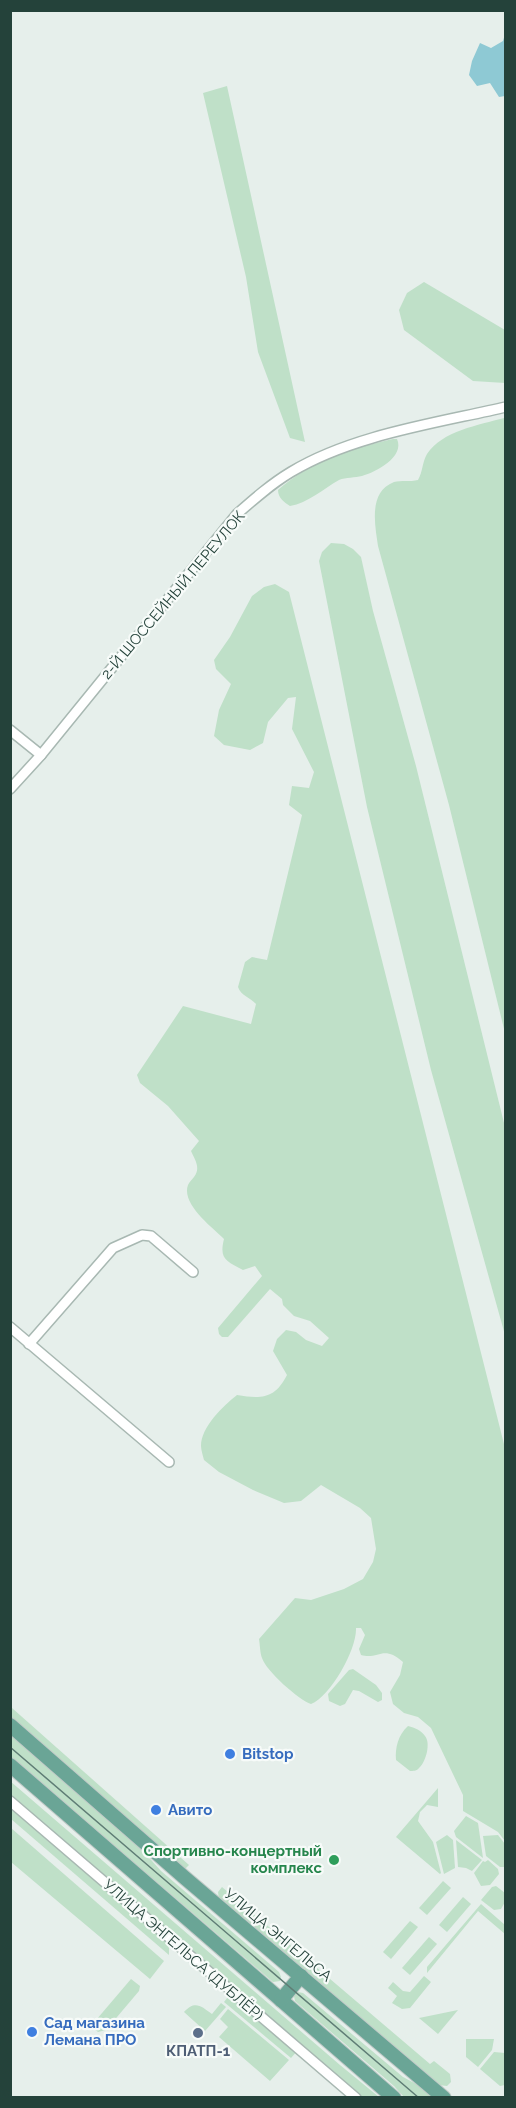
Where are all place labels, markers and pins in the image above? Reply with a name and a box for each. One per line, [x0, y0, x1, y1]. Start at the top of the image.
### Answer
place label: Bitstop [242, 1745, 294, 1763]
marker: Bitstop [223, 1747, 237, 1761]
place label: Авито [168, 1801, 212, 1819]
marker: Авито [149, 1803, 163, 1817]
place label: Спортивно-концертный комплекс [144, 1842, 323, 1877]
marker: Спортивно-концертный комплекс [327, 1853, 341, 1867]
place label: Сад магазина Лемана ПРО [44, 2014, 145, 2049]
marker: Сад магазина Лемана ПРО [25, 2025, 39, 2039]
marker: КПАТП-1 [191, 2026, 205, 2040]
place label: КПАТП-1 [166, 2042, 231, 2060]

